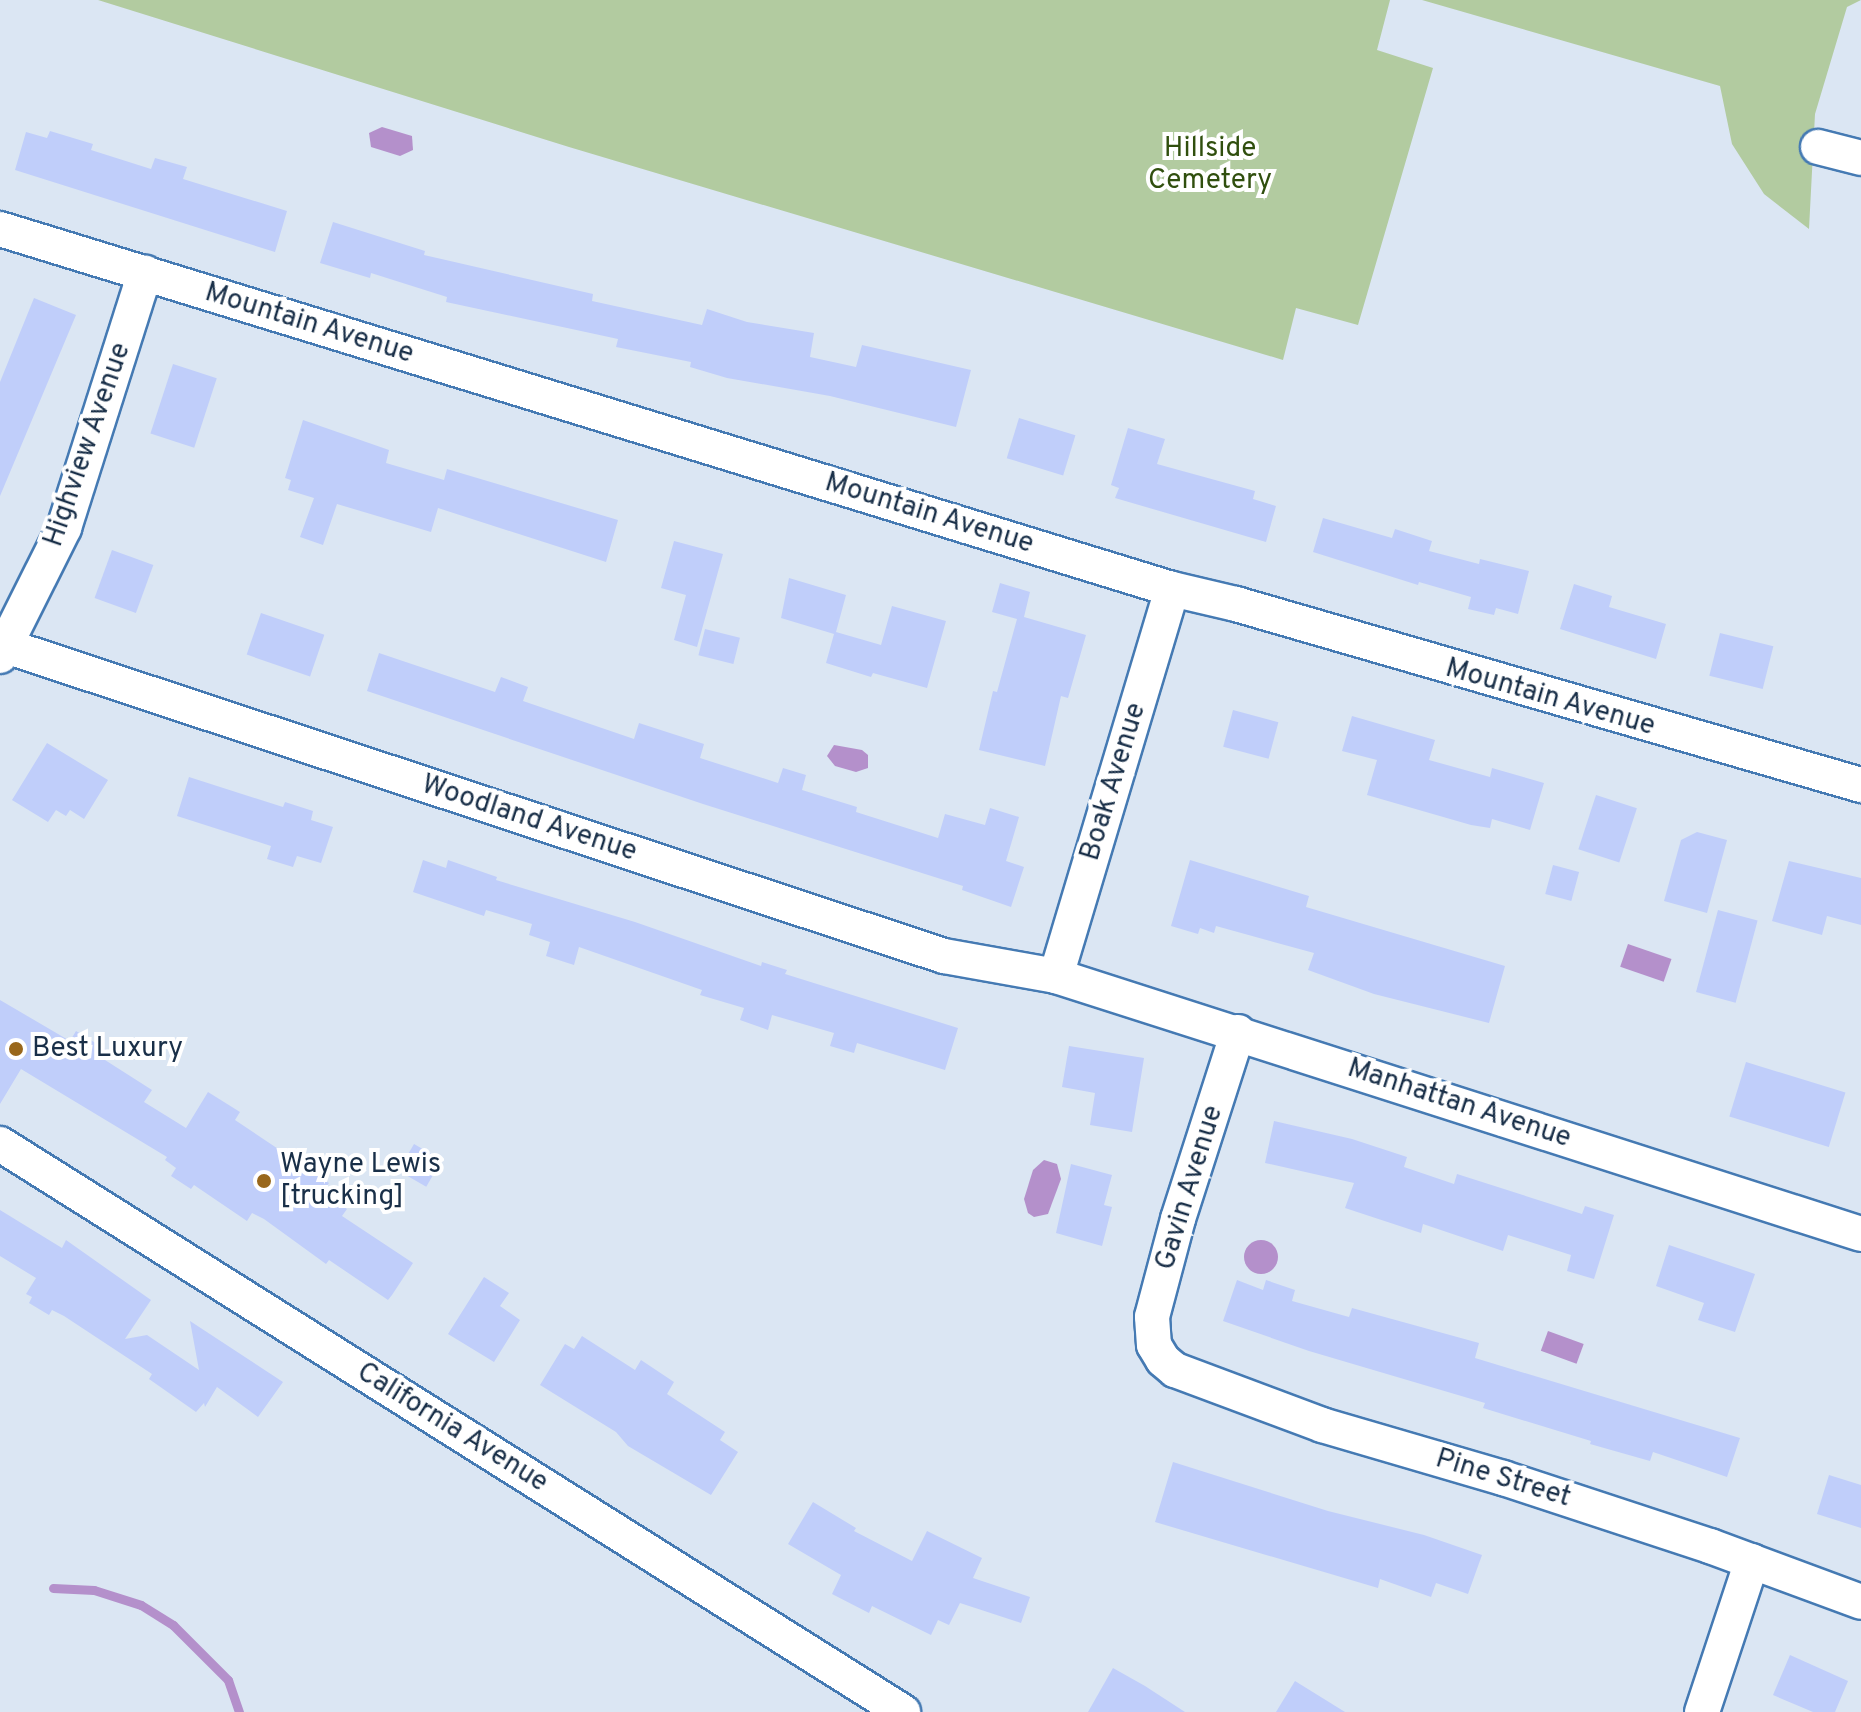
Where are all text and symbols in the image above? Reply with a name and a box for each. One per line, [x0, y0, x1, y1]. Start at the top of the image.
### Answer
park label: Hillside Cemetery [1148, 132, 1272, 198]
street label: Mountain Avenue [200, 276, 418, 372]
street label: Highview Avenue [37, 338, 139, 552]
street label: Mountain Avenue [820, 466, 1038, 562]
street label: Mountain Avenue [1441, 652, 1659, 744]
street label: Boak Avenue [1074, 698, 1154, 866]
street label: Woodland Avenue [417, 768, 641, 870]
place label: Best Luxury [32, 1032, 183, 1066]
marker: Best Luxury [7, 1040, 25, 1058]
street label: Manhattan Avenue [1342, 1052, 1576, 1156]
street label: Gavin Avenue [1149, 1101, 1231, 1275]
place label: Wayne Lewis [trucking] [280, 1148, 441, 1214]
marker: Wayne Lewis [trucking] [255, 1172, 273, 1190]
street label: California Avenue [350, 1355, 554, 1501]
street label: Pine Street [1431, 1443, 1575, 1515]

